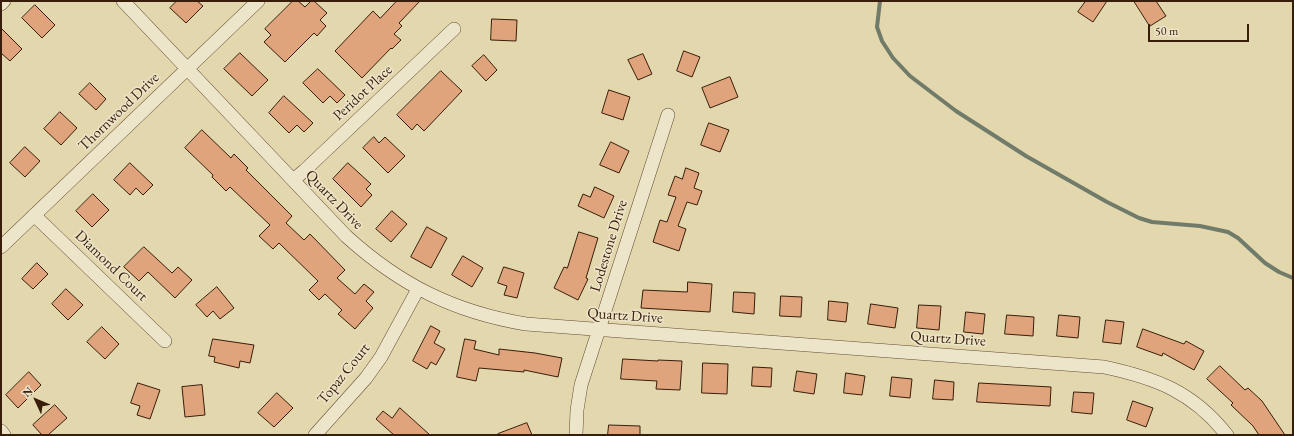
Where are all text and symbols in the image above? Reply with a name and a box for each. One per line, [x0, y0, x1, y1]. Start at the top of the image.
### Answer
scale bar [1150, 16, 1251, 42]
text: 50 m [1155, 23, 1178, 39]
street label: Peridot Place [330, 61, 396, 125]
street label: Thornwood Drive [75, 69, 163, 155]
street label: Quartz Drive [301, 167, 367, 233]
street label: Lodestone Drive [586, 198, 632, 294]
street label: Diamond Court [71, 227, 151, 305]
street label: Quartz Drive [587, 304, 663, 328]
street label: Quartz Drive [910, 327, 986, 351]
street label: Topaz Court [314, 340, 374, 408]
north arrow [16, 380, 56, 420]
text: N [19, 384, 35, 400]

